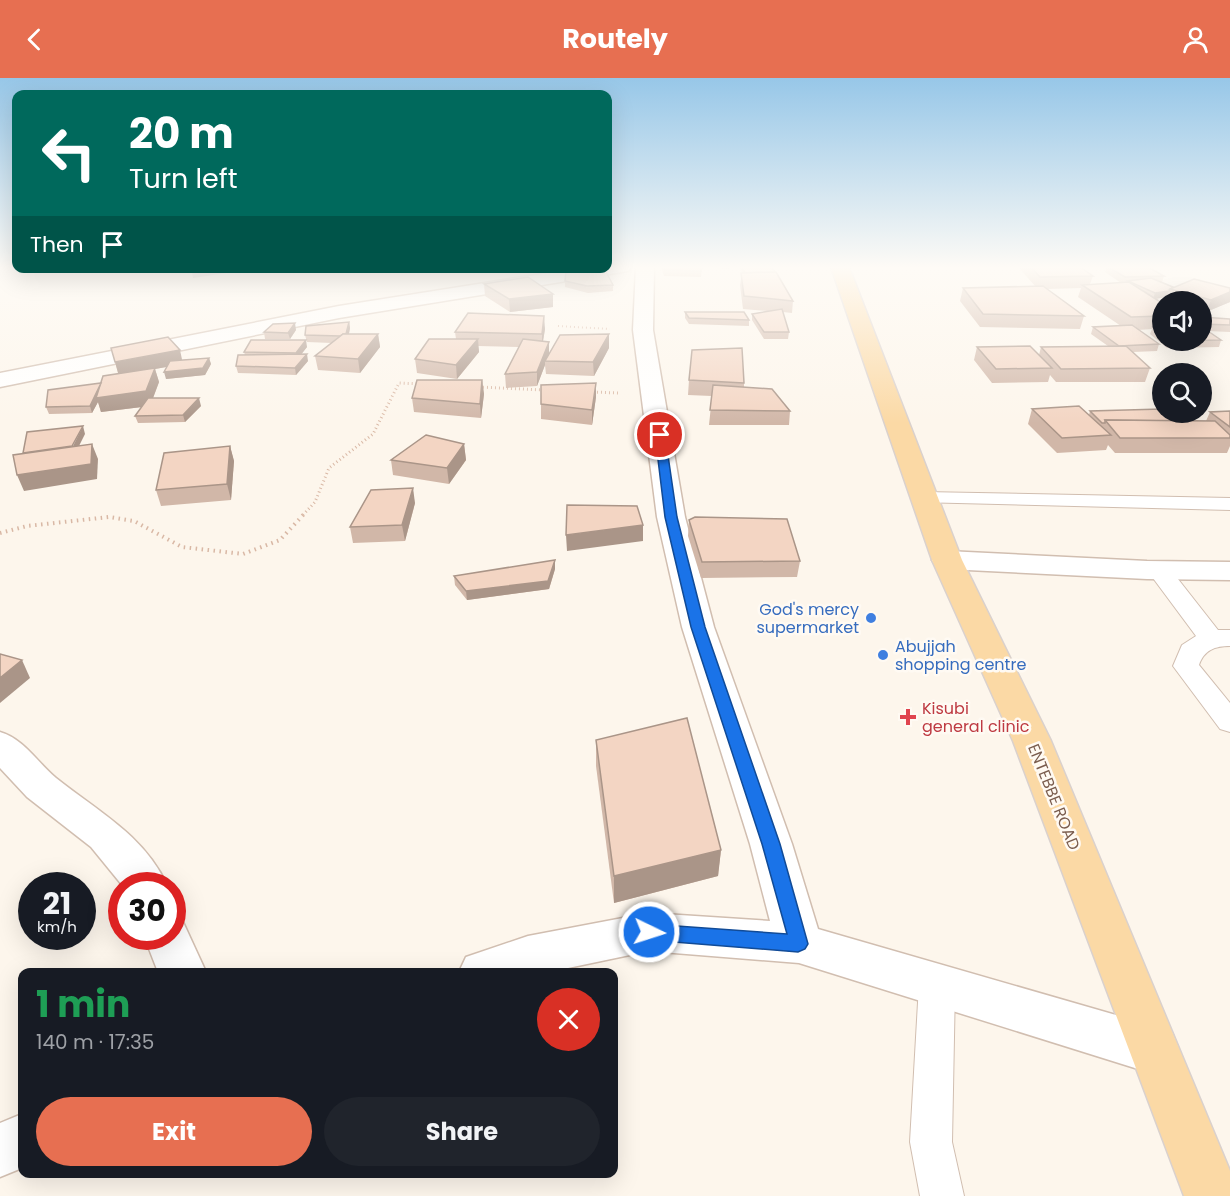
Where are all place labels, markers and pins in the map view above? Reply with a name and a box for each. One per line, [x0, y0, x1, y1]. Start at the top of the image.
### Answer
pin [634, 409, 685, 460]
place label: God's mercy supermarket [756, 598, 859, 639]
marker: God's mercy supermarket [864, 611, 878, 625]
place label: Abujjah shopping centre [895, 635, 1026, 676]
marker: Abujjah shopping centre [876, 648, 890, 662]
place label: Kisubi general clinic [922, 697, 1030, 738]
marker: Kisubi general clinic [899, 708, 917, 726]

